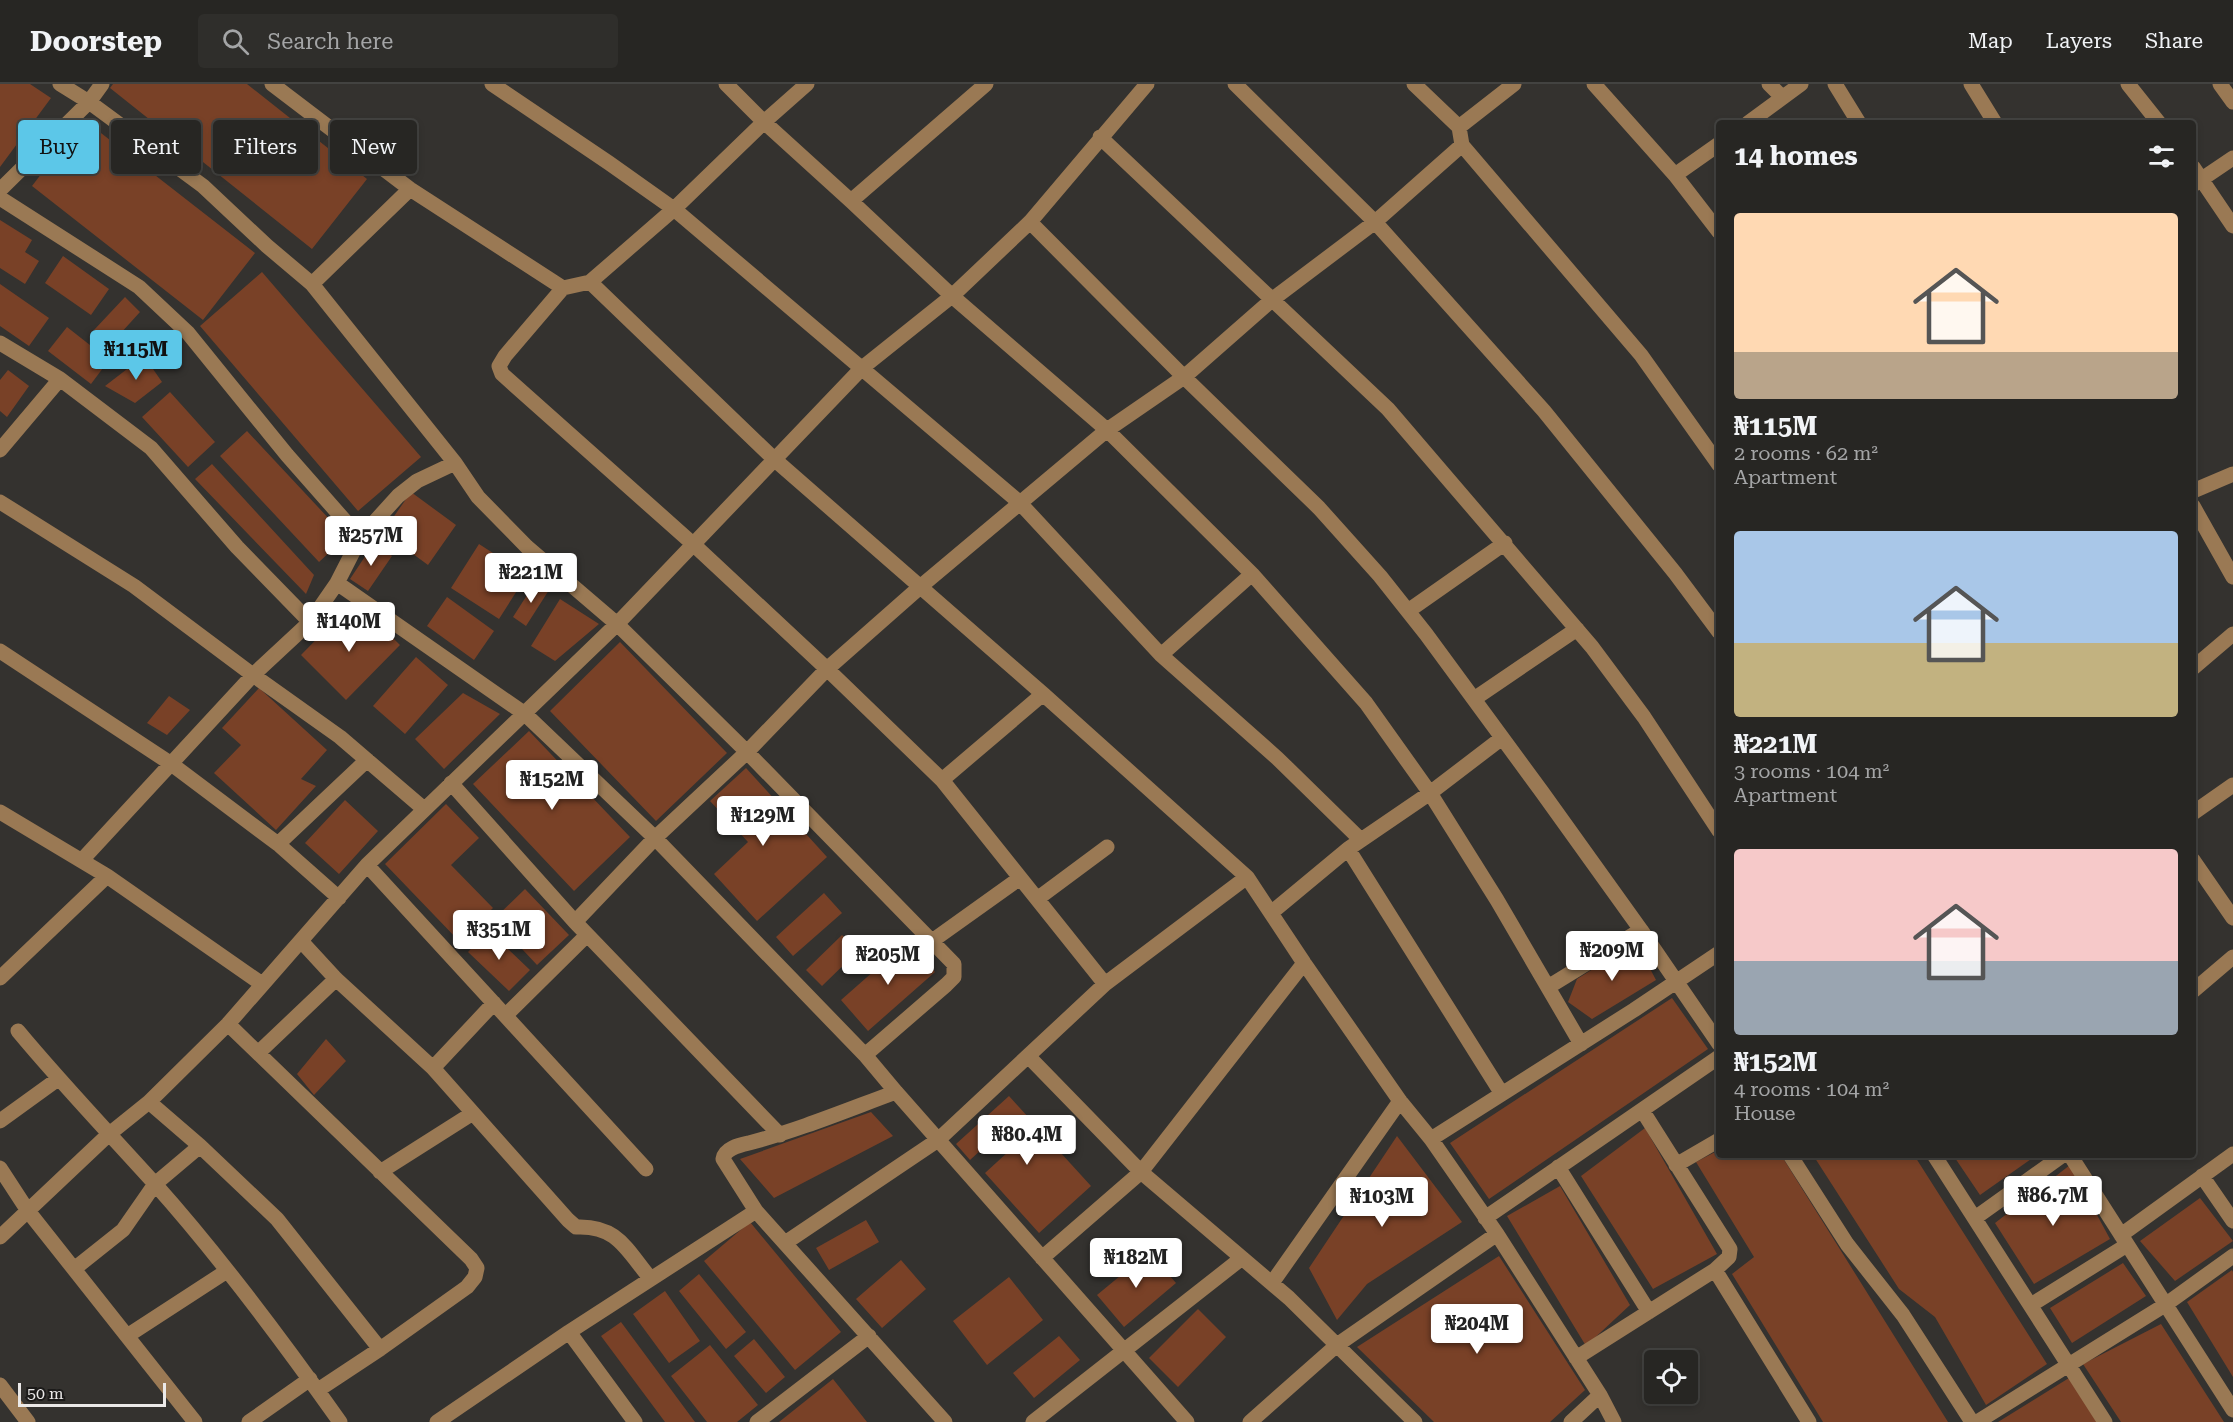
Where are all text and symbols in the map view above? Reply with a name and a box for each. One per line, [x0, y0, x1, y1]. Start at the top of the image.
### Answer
search box [198, 14, 618, 68]
text: Doorstep [30, 25, 162, 58]
icon: search [219, 25, 252, 58]
text: Search here [267, 29, 393, 54]
text: Map [1968, 29, 2013, 53]
text: Layers [2046, 29, 2112, 53]
text: Share [2145, 29, 2203, 53]
chip: Buy [18, 120, 99, 174]
chip: Rent [111, 120, 201, 174]
chip: Filters [213, 120, 318, 174]
chip: New [330, 120, 417, 174]
icon: filters [2145, 140, 2178, 173]
text: 14 homes [1734, 141, 1858, 171]
icon: home [1902, 252, 2010, 360]
pin: ₦115M [94, 330, 178, 381]
text: ₦115M [104, 337, 168, 361]
text: ₦115M [1734, 411, 1817, 441]
text: 2 rooms · 62 m² [1734, 441, 1878, 465]
text: Apartment [1734, 465, 1837, 489]
pin: ₦257M [329, 516, 413, 567]
text: ₦257M [339, 523, 403, 547]
pin: ₦221M [489, 553, 573, 604]
text: ₦221M [499, 560, 563, 584]
icon: home [1902, 570, 2010, 678]
pin: ₦140M [307, 602, 391, 653]
text: ₦140M [317, 609, 381, 633]
text: ₦221M [1734, 729, 1817, 759]
text: 3 rooms · 104 m² [1734, 759, 1889, 783]
pin: ₦152M [510, 760, 594, 811]
text: ₦152M [520, 767, 584, 791]
text: Apartment [1734, 783, 1837, 807]
pin: ₦129M [721, 796, 805, 847]
text: ₦129M [731, 803, 795, 827]
icon: home [1902, 888, 2010, 996]
pin: ₦351M [457, 910, 541, 961]
text: ₦351M [467, 917, 531, 941]
pin: ₦209M [1570, 931, 1654, 982]
pin: ₦205M [846, 935, 930, 986]
text: ₦209M [1580, 938, 1644, 962]
text: ₦205M [856, 942, 920, 966]
text: ₦152M [1734, 1047, 1817, 1077]
text: 4 rooms · 104 m² [1734, 1077, 1889, 1101]
text: House [1734, 1101, 1796, 1125]
pin: ₦80.4M [978, 1115, 1076, 1166]
text: ₦80.4M [992, 1122, 1062, 1146]
pin: ₦86.7M [2004, 1176, 2102, 1227]
pin: ₦103M [1340, 1177, 1424, 1228]
text: ₦86.7M [2018, 1183, 2088, 1207]
text: ₦103M [1350, 1184, 1414, 1208]
pin: ₦182M [1094, 1238, 1178, 1289]
text: ₦182M [1104, 1245, 1168, 1269]
pin: ₦204M [1435, 1304, 1519, 1355]
text: ₦204M [1445, 1311, 1509, 1335]
map controls [1644, 1350, 1698, 1404]
button: locate [1644, 1350, 1698, 1404]
scale bar [18, 1380, 166, 1408]
text: 50 m [27, 1384, 64, 1403]

